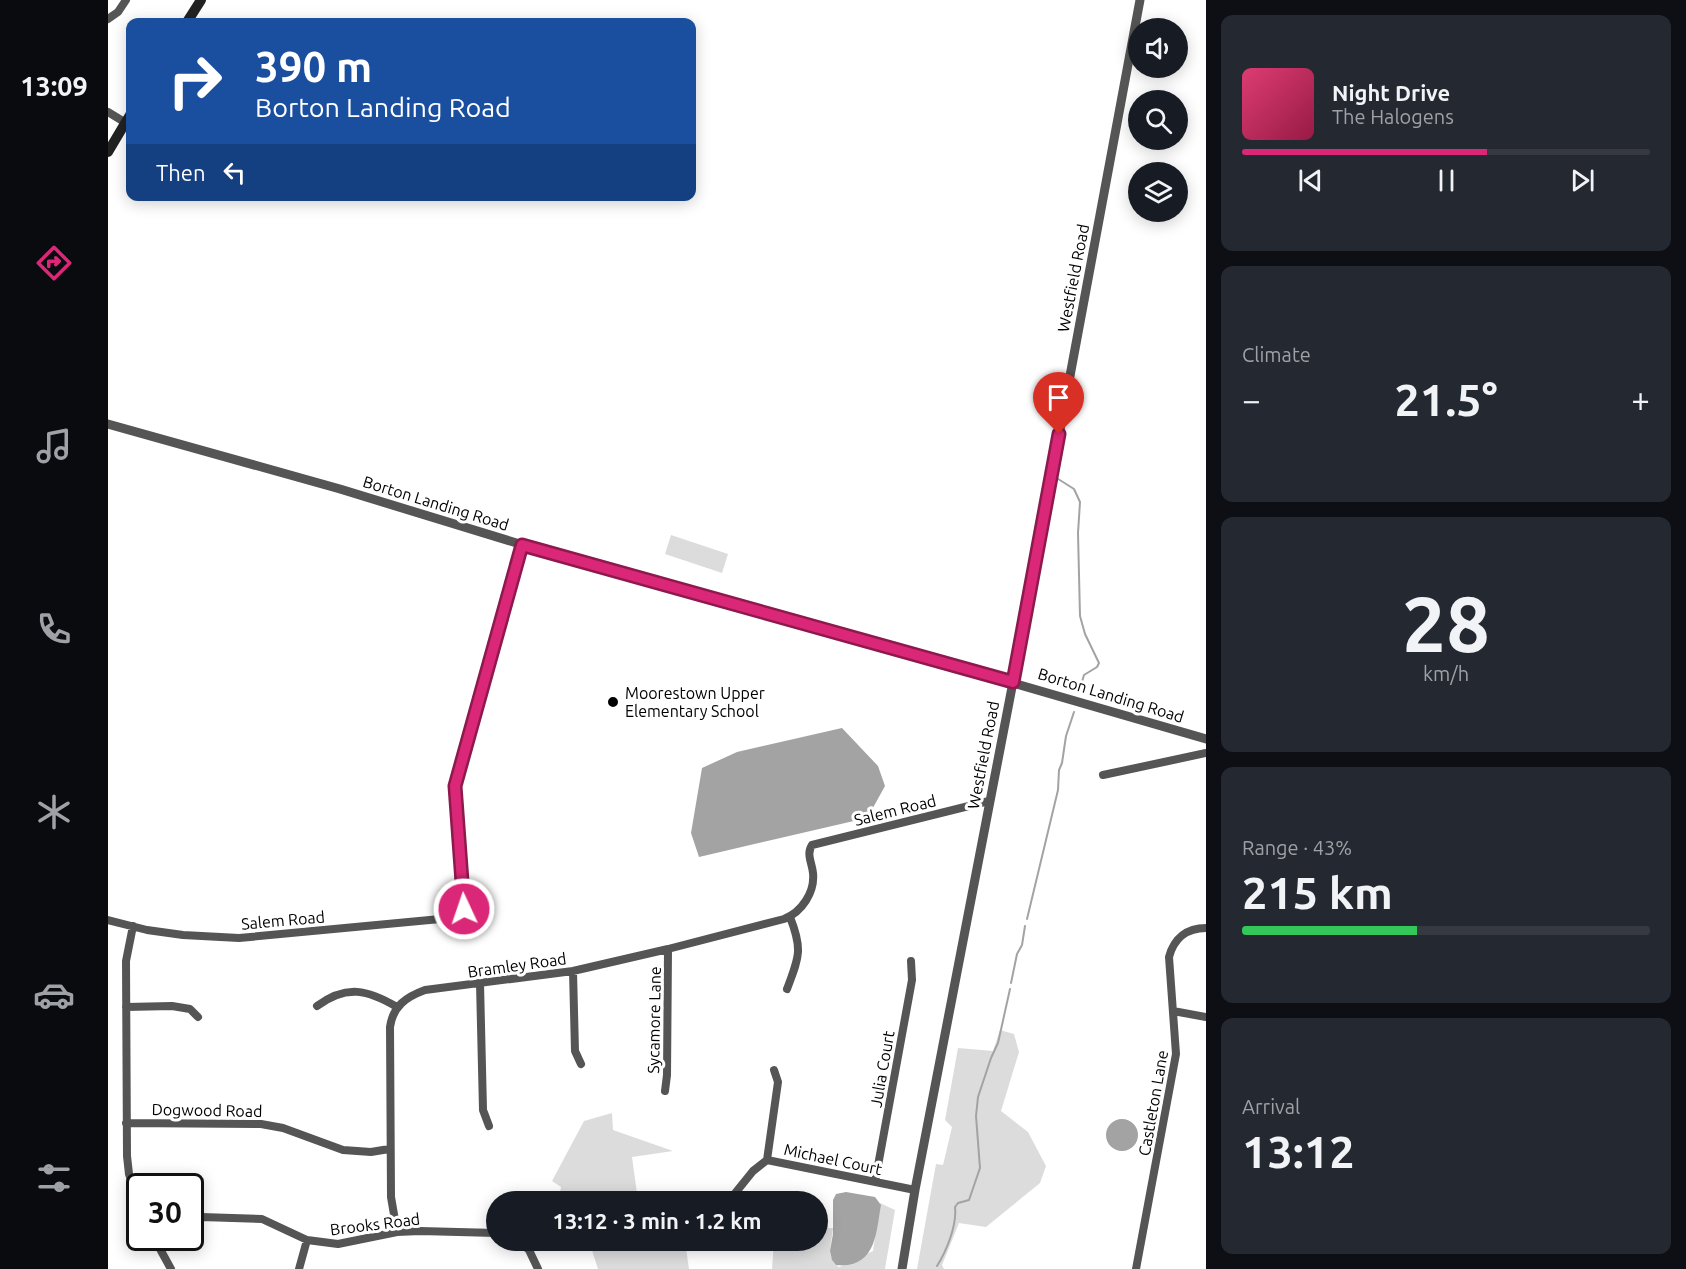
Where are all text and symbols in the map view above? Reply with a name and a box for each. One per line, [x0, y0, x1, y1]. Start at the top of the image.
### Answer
map controls [1128, 18, 1188, 222]
button: sound [1128, 18, 1188, 78]
icon: right [156, 42, 234, 120]
text: 390 m [255, 43, 372, 90]
text: 13:09 [20, 71, 88, 101]
text: Night Drive [1332, 80, 1450, 105]
button: search [1128, 90, 1188, 150]
text: Borton Landing Road [255, 92, 511, 122]
text: The Halogens [1332, 105, 1454, 128]
icon: left [218, 156, 251, 189]
text: Then [156, 160, 206, 185]
button: layers [1128, 162, 1188, 222]
icon: previous [1294, 164, 1327, 197]
icon: pause [1430, 164, 1463, 197]
icon: next [1566, 164, 1599, 197]
street label: Westfield Road [1054, 223, 1092, 333]
icon: directions [33, 242, 75, 284]
text: Climate [1242, 343, 1311, 366]
pin [1033, 372, 1084, 434]
text: 21.5° [1394, 374, 1498, 425]
icon: arrive [1042, 381, 1075, 414]
text: − [1242, 381, 1261, 418]
text: + [1631, 381, 1650, 418]
icon: music [33, 425, 75, 467]
street label: Borton Landing Road [361, 472, 511, 534]
text: 28 [1402, 579, 1490, 667]
icon: phone [33, 608, 75, 650]
text: km/h [1423, 662, 1469, 685]
street label: Borton Landing Road [1036, 664, 1186, 726]
place label: Moorestown Upper Elementary School [625, 684, 765, 720]
marker: Moorestown Upper Elementary School [606, 695, 620, 709]
street label: Westfield Road [964, 700, 1002, 810]
icon: climate [33, 791, 75, 833]
street label: Salem Road [852, 791, 938, 829]
text: Range · 43% [1242, 836, 1352, 859]
text: 215 km [1242, 867, 1393, 918]
position arrow [432, 877, 496, 941]
street label: Salem Road [240, 907, 326, 933]
street label: Bramley Road [466, 949, 568, 981]
street label: Sycamore Lane [644, 966, 664, 1074]
icon: car [33, 974, 75, 1016]
street label: Julia Court [866, 1029, 898, 1109]
street label: Castleton Lane [1135, 1049, 1171, 1157]
text: Arrival [1242, 1095, 1300, 1118]
street label: Dogwood Road [151, 1100, 263, 1120]
text: 13:12 [1242, 1126, 1355, 1177]
street label: Michael Court [782, 1140, 884, 1178]
icon: filters [33, 1157, 75, 1199]
speed limit sign: 30 [126, 1173, 204, 1251]
text: 13:12 · 3 min · 1.2 km [552, 1208, 762, 1233]
street label: Brooks Road [329, 1210, 421, 1238]

